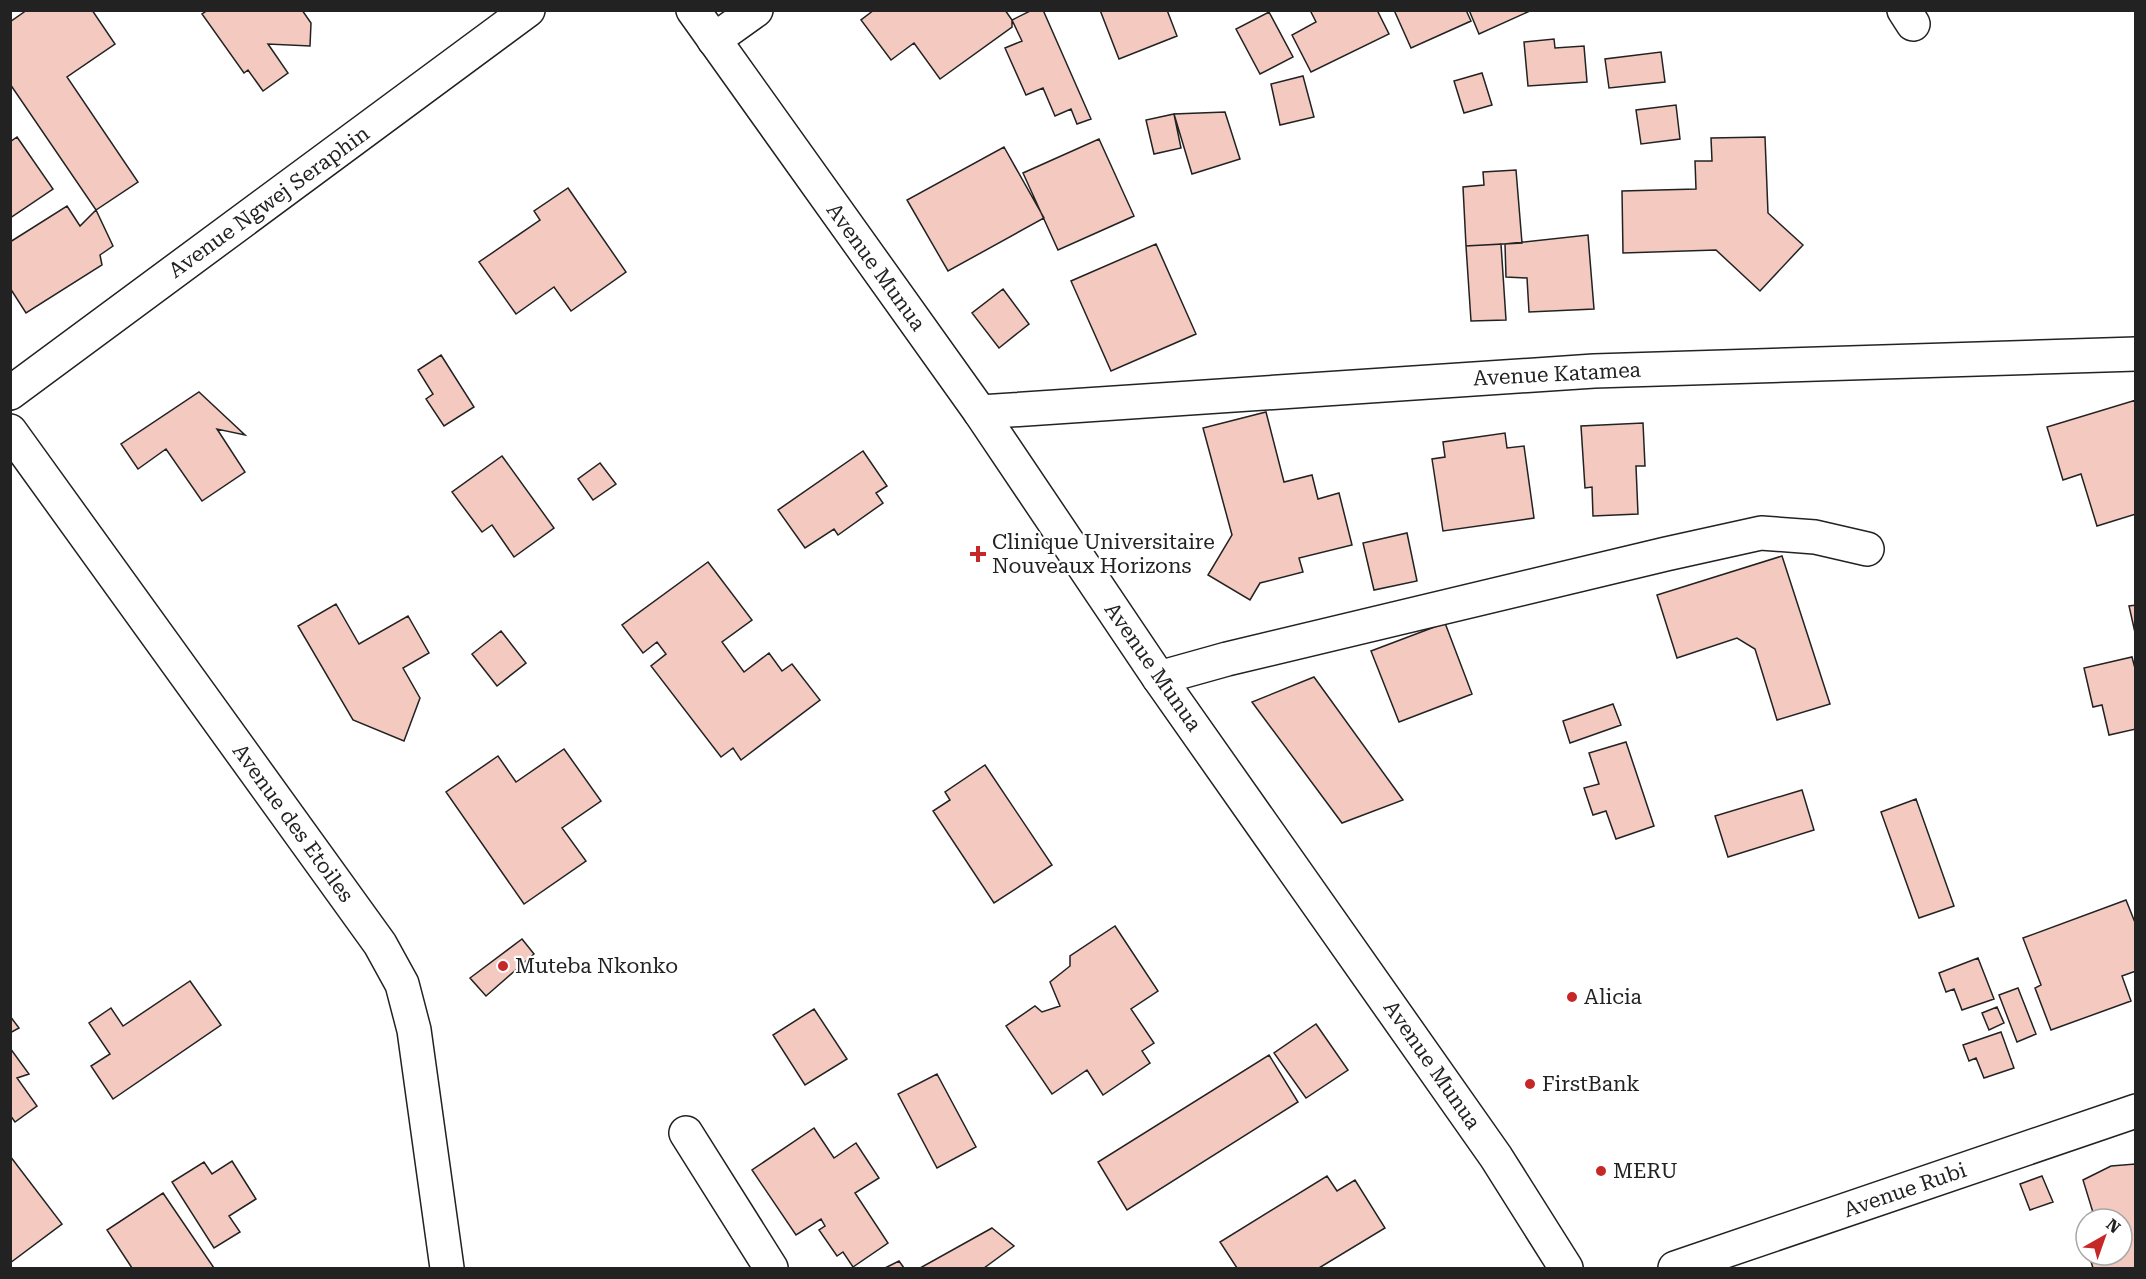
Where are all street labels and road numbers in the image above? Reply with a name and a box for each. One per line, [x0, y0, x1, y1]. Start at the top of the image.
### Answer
street label: Avenue Ngwej Seraphin [164, 121, 374, 283]
street label: Avenue Munua [822, 199, 931, 336]
street label: Avenue Katamea [1473, 358, 1642, 390]
street label: Avenue Munua [1100, 598, 1207, 736]
street label: Avenue des Etoiles [228, 739, 358, 907]
street label: Avenue Munua [1379, 996, 1486, 1134]
street label: Avenue Rubi [1841, 1158, 1970, 1222]

